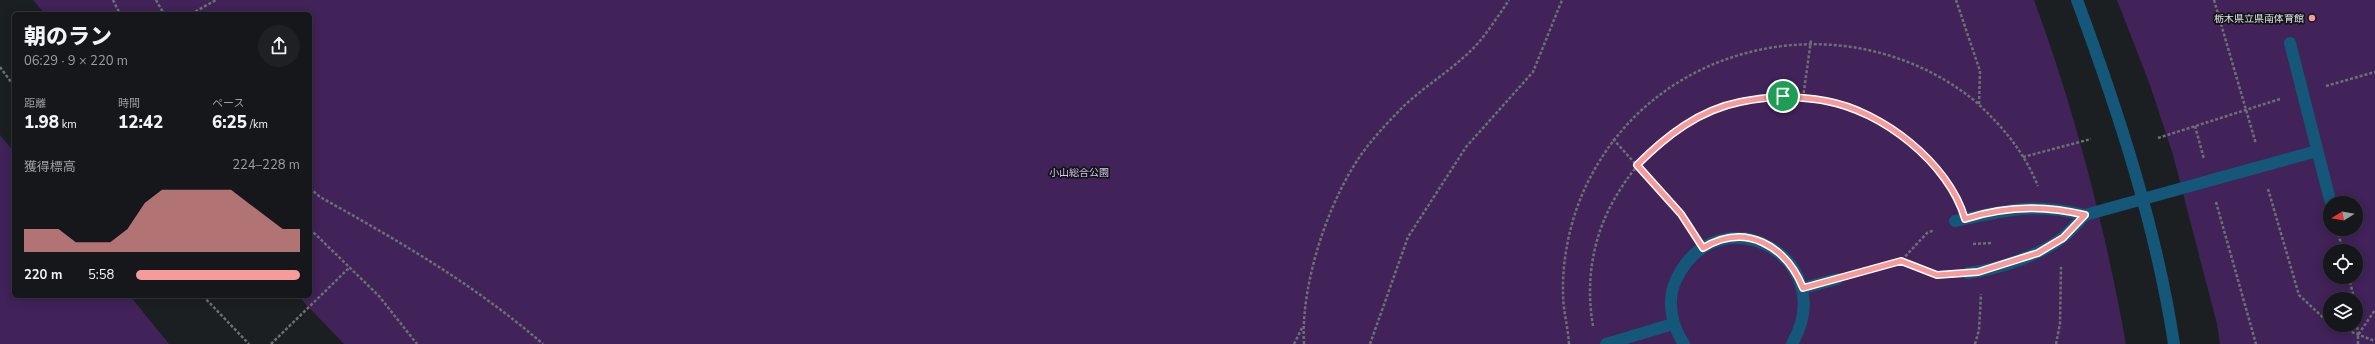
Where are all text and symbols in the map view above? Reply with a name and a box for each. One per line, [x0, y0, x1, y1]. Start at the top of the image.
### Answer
place label: 栃木県立県南体育館 [2214, 12, 2304, 26]
marker: 栃木県立県南体育館 [2307, 13, 2317, 23]
text: 朝のラン [24, 22, 112, 52]
button: share [258, 25, 300, 67]
text: 06:29 · 9 × 220 m [24, 52, 128, 70]
pin [1766, 79, 1800, 113]
icon: arrive [1772, 85, 1794, 107]
text: 距離 [24, 96, 46, 111]
text: 時間 [118, 96, 140, 111]
text: ペース [212, 96, 244, 111]
text: 1.98 [24, 111, 59, 134]
text: 12:42 [118, 111, 163, 134]
text: 6:25 [212, 111, 247, 134]
text: km [59, 117, 77, 132]
text: /km [247, 117, 268, 132]
text: 224–228 m [232, 156, 300, 174]
text: 獲得標高 [24, 158, 76, 176]
park label: 小山総合公園 [1049, 166, 1109, 180]
north arrow [2323, 196, 2363, 236]
map controls [2323, 196, 2363, 332]
button: locate [2323, 244, 2363, 284]
text: 220 m [24, 266, 62, 284]
text: 5:58 [88, 266, 114, 284]
button: layers [2323, 292, 2363, 332]

